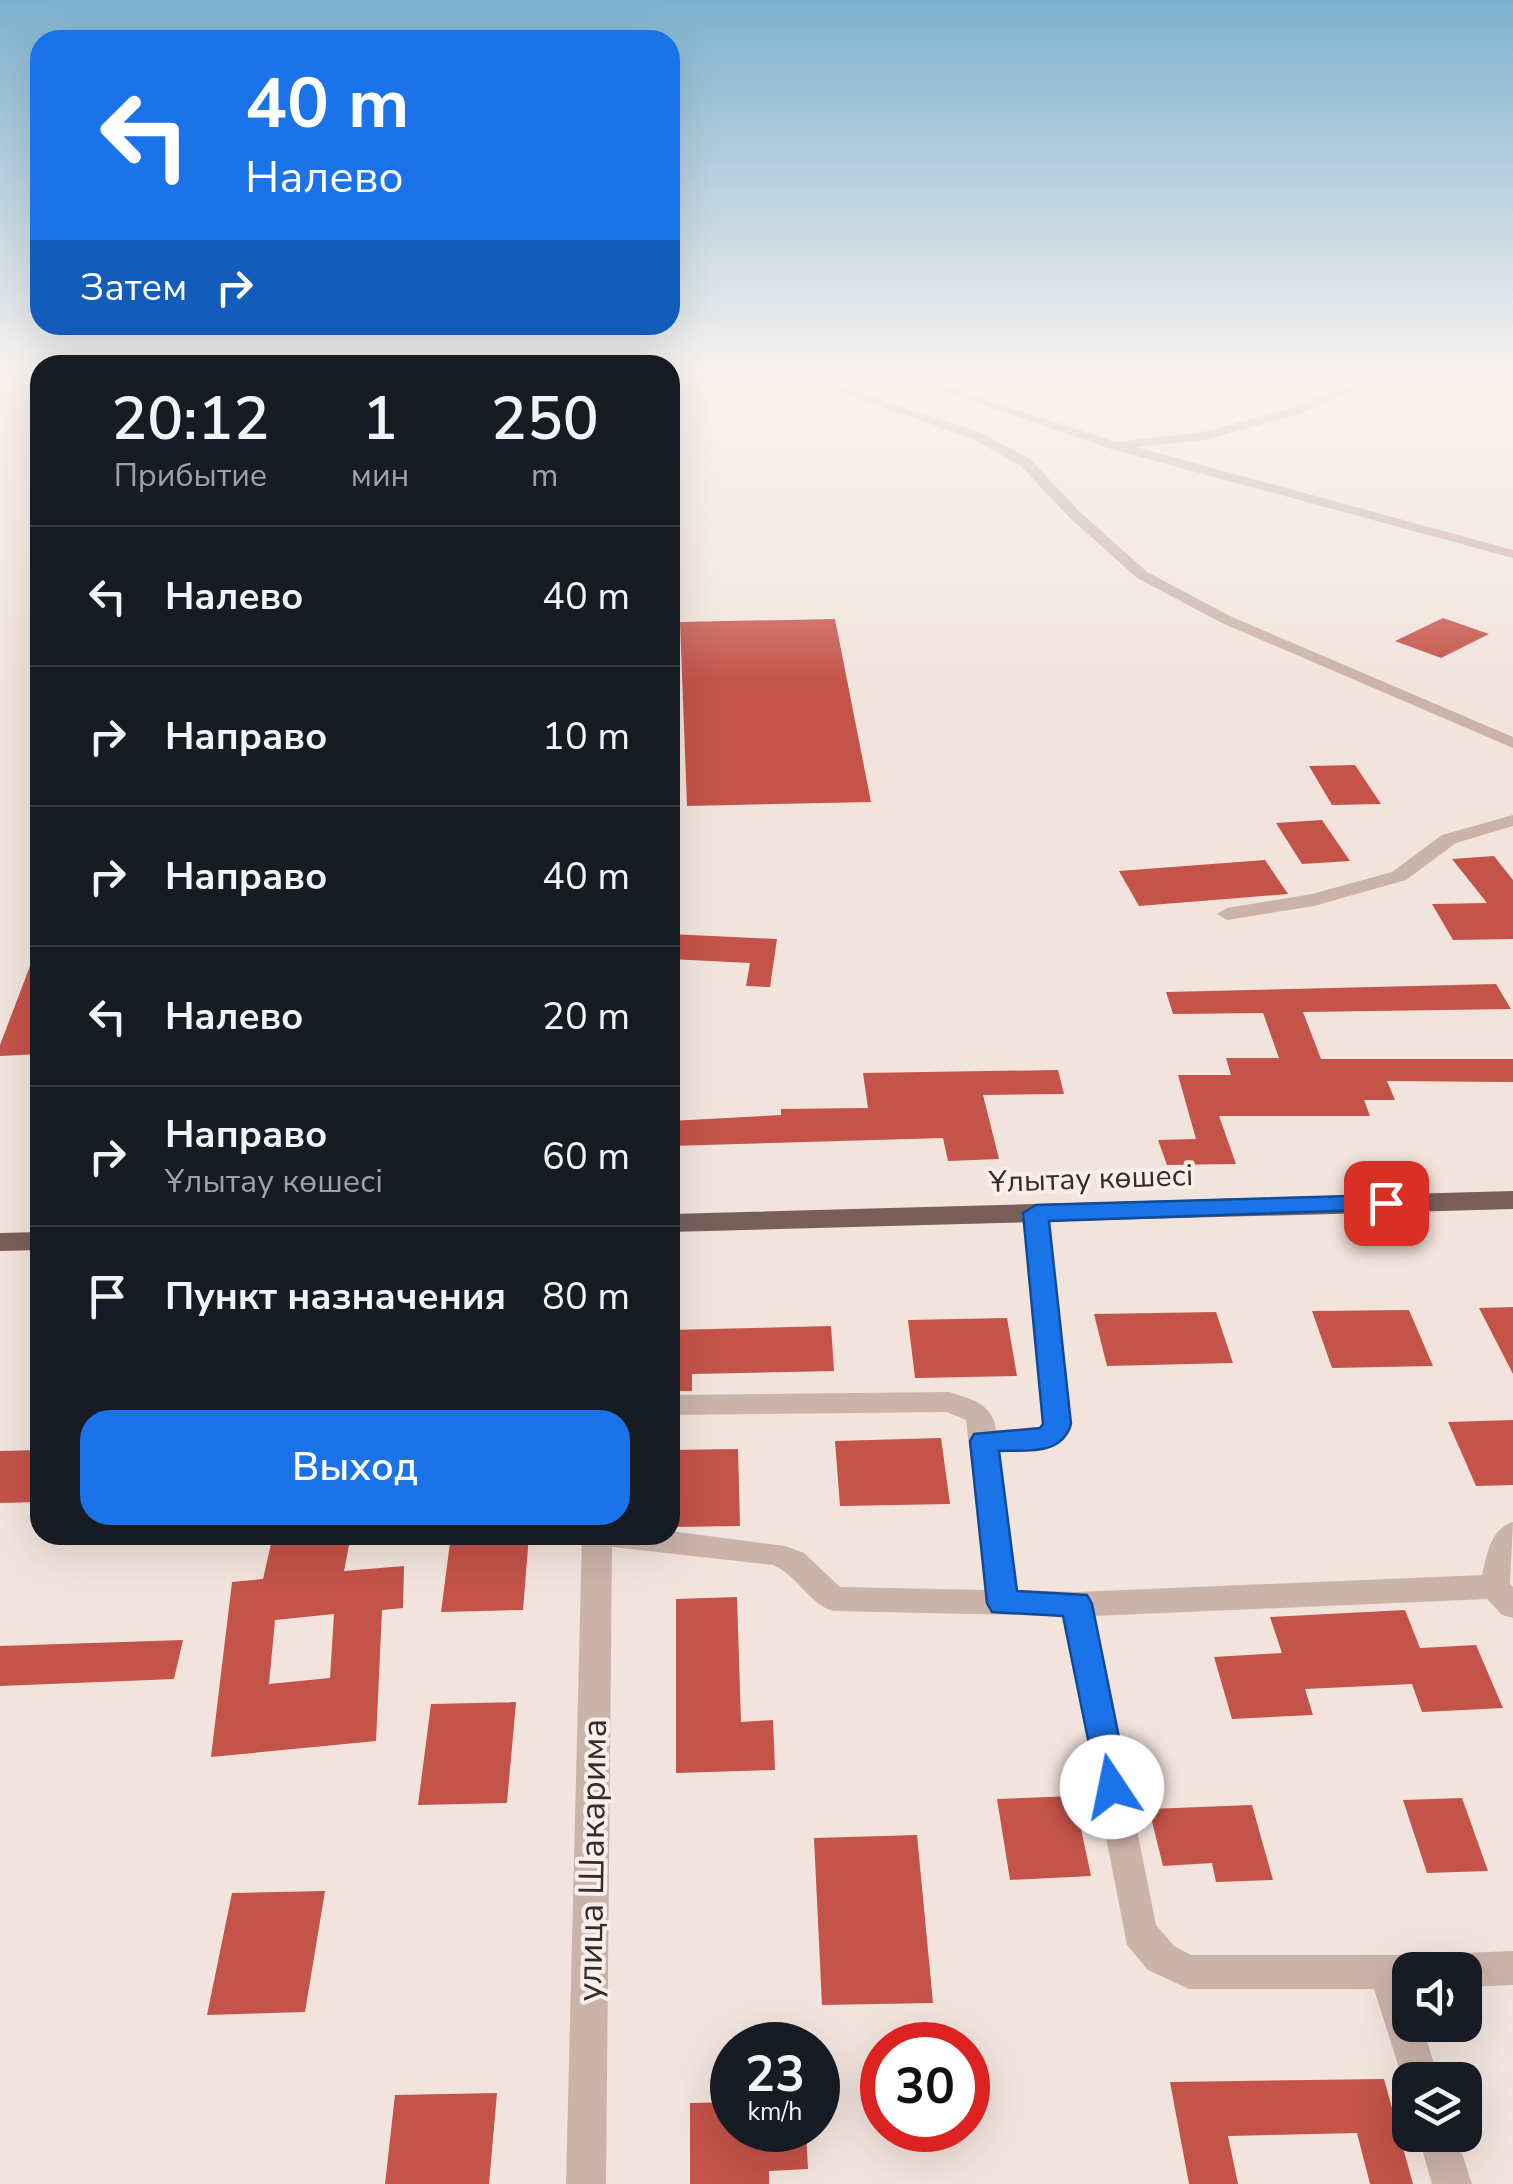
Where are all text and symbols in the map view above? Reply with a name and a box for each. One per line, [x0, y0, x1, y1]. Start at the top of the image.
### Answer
text: 40 m [245, 56, 409, 152]
icon: left [80, 70, 210, 200]
text: Налево [245, 147, 404, 208]
icon: right [207, 260, 262, 315]
text: Затем [80, 262, 187, 313]
text: 20:12 [111, 378, 270, 460]
text: 1 [362, 378, 398, 460]
text: 250 [491, 378, 599, 460]
text: Прибытие [114, 454, 267, 497]
text: мин [351, 454, 409, 497]
text: m [531, 454, 558, 497]
icon: left [80, 569, 135, 624]
text: Налево [165, 571, 304, 622]
text: 40 m [542, 571, 630, 622]
icon: right [80, 709, 135, 764]
text: Направо [165, 711, 327, 762]
text: 10 m [542, 711, 630, 762]
icon: right [80, 849, 135, 904]
text: Направо [165, 851, 327, 902]
text: 40 m [542, 851, 630, 902]
icon: left [80, 989, 135, 1044]
text: Налево [165, 991, 304, 1042]
text: 20 m [542, 991, 630, 1042]
text: Направо [165, 1109, 327, 1160]
icon: right [80, 1129, 135, 1184]
text: 60 m [542, 1131, 630, 1182]
street label: Ұлытау көшесі [987, 1155, 1194, 1203]
text: Ұлытау көшесі [165, 1160, 383, 1203]
pin [1344, 1161, 1429, 1246]
icon: arrive [1359, 1176, 1414, 1231]
icon: arrive [80, 1269, 135, 1324]
text: Пункт назначения [165, 1271, 506, 1322]
text: 80 m [542, 1271, 630, 1322]
button: Выход [80, 1410, 630, 1525]
street label: улица Шакарима [566, 1718, 618, 2002]
position arrow [1060, 1735, 1164, 1839]
map controls [1392, 1952, 1482, 2152]
button: sound [1392, 1952, 1482, 2042]
speed limit sign: 30 [860, 2022, 990, 2152]
text: 23 [745, 2040, 805, 2109]
button: layers [1392, 2062, 1482, 2152]
text: km/h [747, 2095, 803, 2129]

